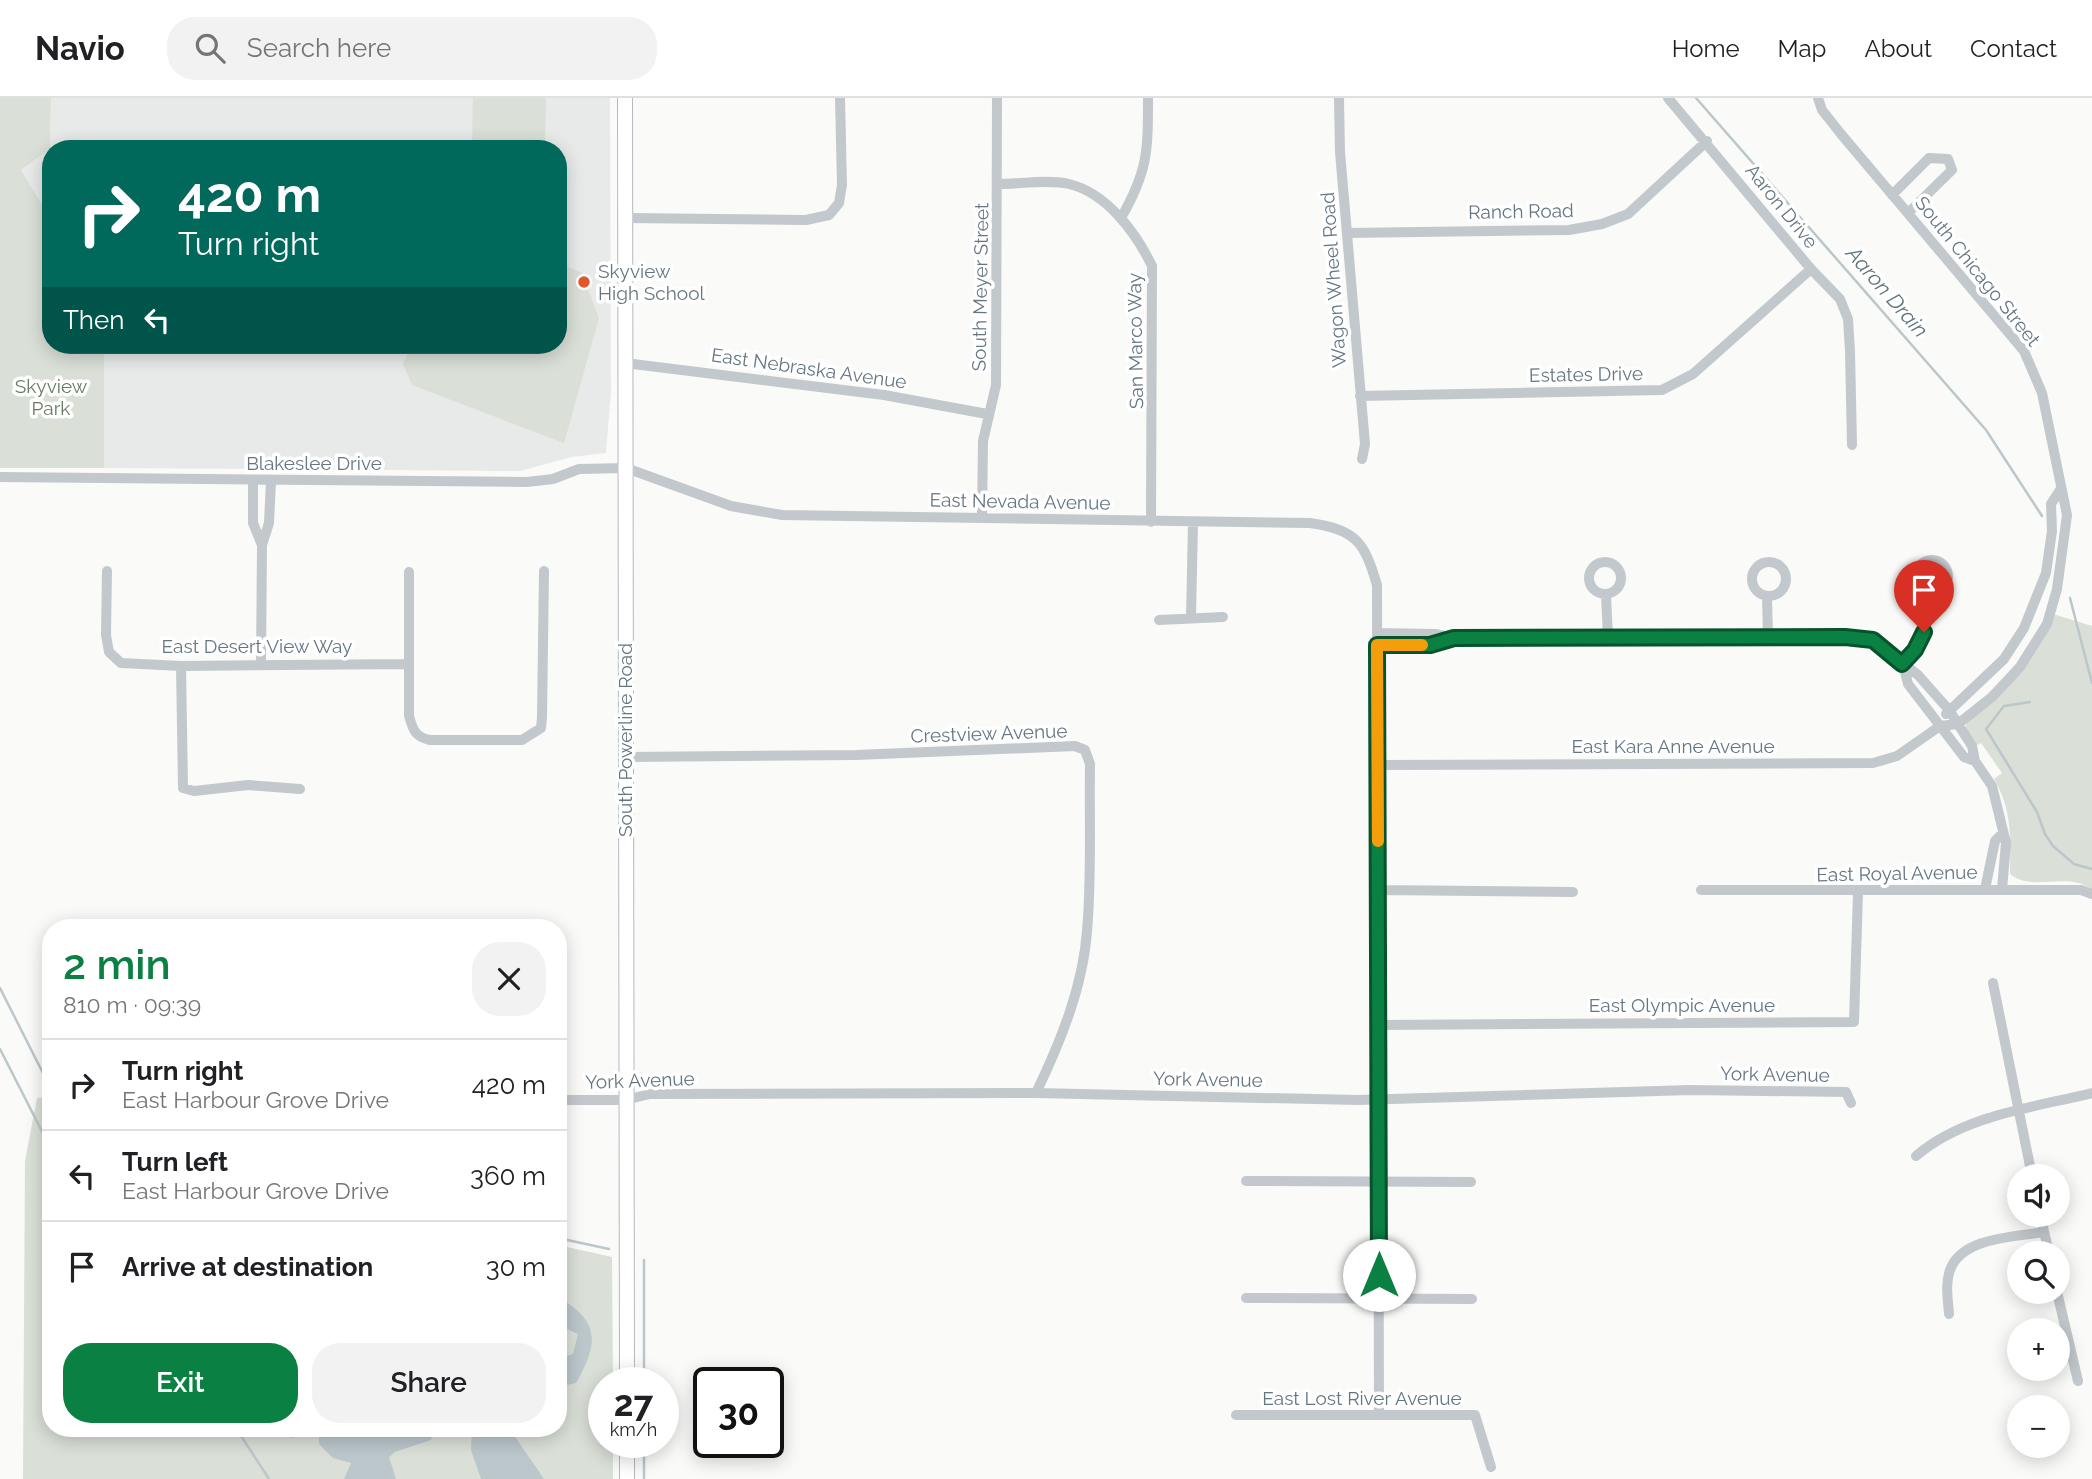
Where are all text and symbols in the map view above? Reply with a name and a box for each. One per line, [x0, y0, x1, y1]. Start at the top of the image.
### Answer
search box [167, 17, 657, 80]
text: Navio [35, 29, 125, 68]
icon: search [191, 29, 229, 67]
text: Search here [247, 33, 391, 63]
text: Home [1672, 34, 1740, 63]
text: Map [1778, 34, 1826, 63]
text: About [1864, 34, 1932, 63]
text: Contact [1970, 34, 2057, 63]
street label: Aaron Drive [1741, 159, 1823, 253]
text: 420 m [178, 166, 321, 223]
icon: right [63, 168, 154, 259]
street label: Wagon Wheel Road [1316, 192, 1350, 368]
street label: South Chicago Street [1911, 192, 2045, 351]
street label: Ranch Road [1468, 199, 1574, 223]
street label: South Meyer Street [968, 202, 992, 371]
text: Turn right [178, 225, 319, 262]
water label: Aaron Drain [1841, 240, 1934, 342]
place label: Skyview High School [598, 260, 705, 304]
street label: San Marco Way [1123, 273, 1147, 409]
marker: Skyview High School [576, 274, 592, 290]
icon: left [138, 301, 176, 339]
text: Then [63, 305, 124, 335]
street label: East Nebraska Avenue [710, 343, 908, 393]
street label: Estates Drive [1529, 362, 1643, 386]
park label: Skyview Park [15, 375, 88, 419]
street label: Blakeslee Drive [246, 452, 382, 474]
street label: East Nevada Avenue [929, 488, 1111, 514]
pin [1894, 560, 1954, 632]
icon: arrive [1905, 571, 1943, 609]
street label: East Desert View Way [162, 635, 352, 657]
street label: South Powerline Road [614, 643, 636, 837]
street label: Crestview Avenue [910, 719, 1068, 747]
street label: East Kara Anne Avenue [1571, 735, 1775, 757]
street label: East Royal Avenue [1816, 861, 1978, 885]
text: 2 min [63, 940, 171, 989]
button: close [472, 942, 546, 1016]
text: 810 m · 09:39 [63, 991, 201, 1018]
street label: East Olympic Avenue [1589, 994, 1775, 1016]
text: Turn right [122, 1056, 243, 1086]
street label: York Avenue [1720, 1062, 1830, 1086]
icon: right [63, 1066, 101, 1104]
street label: York Avenue [585, 1067, 695, 1093]
street label: York Avenue [1153, 1067, 1263, 1091]
text: 420 m [472, 1070, 546, 1100]
text: East Harbour Grove Drive [122, 1086, 389, 1113]
text: Turn left [122, 1147, 228, 1177]
icon: left [63, 1157, 101, 1195]
text: 360 m [470, 1161, 546, 1191]
map controls [2007, 1164, 2070, 1458]
button: sound [2007, 1164, 2070, 1227]
text: East Harbour Grove Drive [122, 1177, 389, 1204]
position arrow [1342, 1238, 1416, 1312]
button: search [2007, 1241, 2070, 1304]
icon: arrive [63, 1248, 101, 1286]
text: Arrive at destination [122, 1252, 373, 1282]
text: 30 m [486, 1252, 546, 1282]
button: + [2007, 1318, 2070, 1381]
button: Exit [63, 1343, 298, 1423]
button: Share [312, 1343, 546, 1423]
speed limit sign: 30 [693, 1367, 784, 1458]
text: 27 [614, 1383, 653, 1424]
street label: East Lost River Avenue [1262, 1387, 1462, 1409]
button: − [2007, 1395, 2070, 1458]
text: km/h [610, 1419, 657, 1440]

